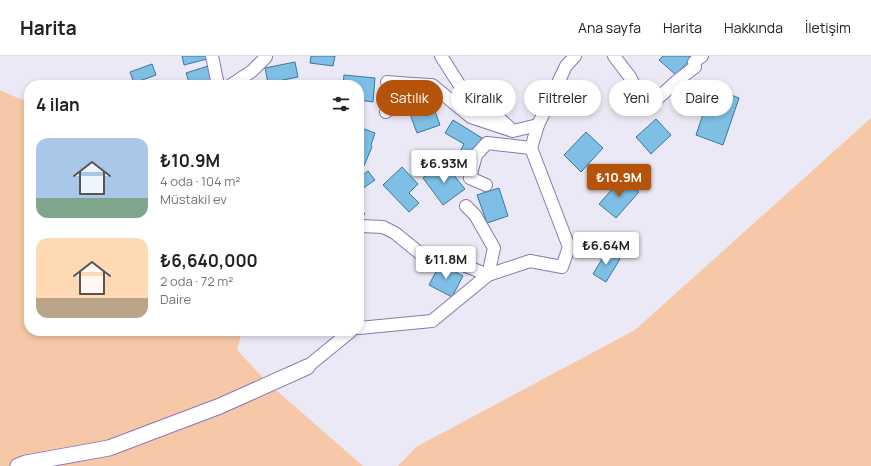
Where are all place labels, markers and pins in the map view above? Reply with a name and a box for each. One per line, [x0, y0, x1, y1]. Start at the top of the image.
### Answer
pin: ₺6.93M [411, 150, 477, 184]
pin: ₺10.9M [586, 164, 652, 198]
pin: ₺6.64M [573, 232, 639, 266]
pin: ₺11.8M [413, 246, 479, 280]

